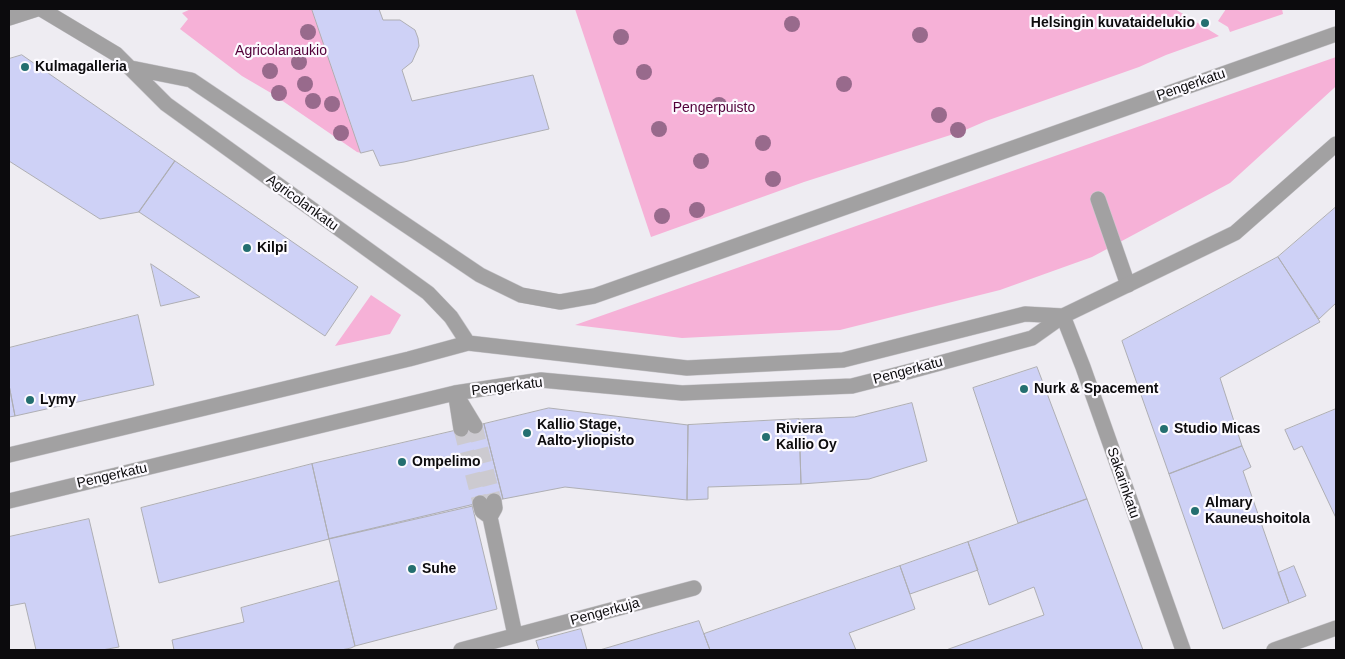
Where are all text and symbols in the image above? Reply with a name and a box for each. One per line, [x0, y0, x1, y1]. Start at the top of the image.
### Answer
place label: Helsingin kuvataidelukio [1031, 15, 1195, 31]
marker: Helsingin kuvataidelukio [1199, 17, 1211, 29]
park label: Agricolanaukio [235, 43, 327, 59]
place label: Kulmagalleria [35, 59, 127, 75]
marker: Kulmagalleria [19, 61, 31, 73]
street label: Pengerkatu [1154, 65, 1228, 105]
park label: Pengerpuisto [673, 100, 755, 116]
street label: Agricolankatu [263, 171, 341, 235]
place label: Kilpi [257, 240, 287, 256]
marker: Kilpi [241, 242, 253, 254]
street label: Pengerkatu [871, 354, 945, 388]
street label: Pengerkatu [470, 374, 544, 400]
place label: Nurk & Spacement [1034, 381, 1158, 397]
marker: Nurk & Spacement [1018, 383, 1030, 395]
place label: Lymy [40, 392, 76, 408]
marker: Lymy [24, 394, 36, 406]
place label: Kallio Stage, Aalto-yliopisto [537, 417, 634, 450]
place label: Riviera Kallio Oy [776, 421, 837, 454]
place label: Studio Micas [1174, 421, 1260, 437]
marker: Studio Micas [1158, 423, 1170, 435]
marker: Kallio Stage, Aalto-yliopisto [521, 427, 533, 439]
marker: Riviera Kallio Oy [760, 431, 772, 443]
street label: Sakarinkatu [1103, 445, 1143, 521]
place label: Ompelimo [412, 454, 480, 470]
marker: Ompelimo [396, 456, 408, 468]
street label: Pengerkatu [75, 460, 149, 492]
place label: Almary Kauneushoitola [1205, 495, 1310, 528]
marker: Almary Kauneushoitola [1189, 505, 1201, 517]
place label: Suhe [422, 561, 456, 577]
marker: Suhe [406, 563, 418, 575]
street label: Pengerkuja [569, 595, 641, 629]

